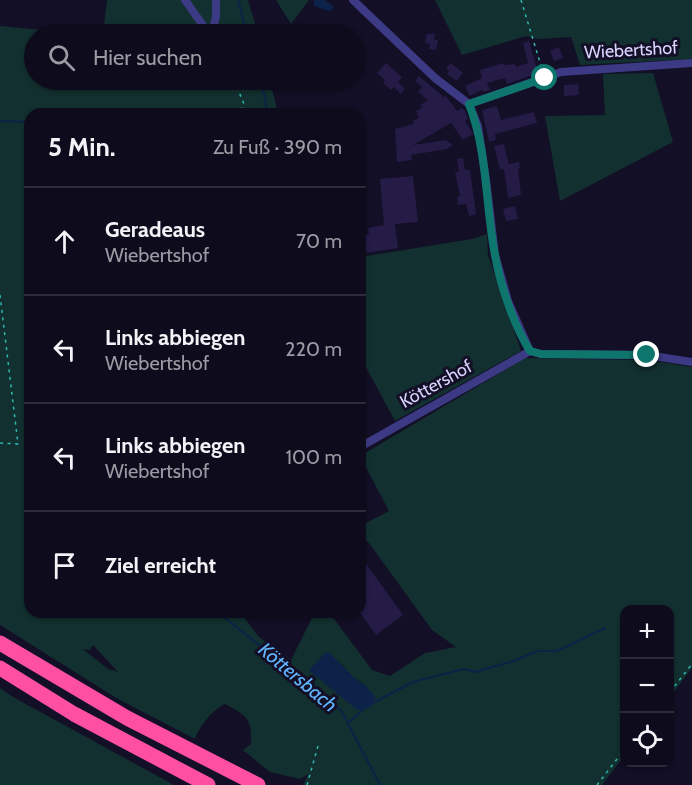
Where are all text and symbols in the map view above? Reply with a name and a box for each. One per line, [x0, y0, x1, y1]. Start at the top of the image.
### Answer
search box [24, 24, 366, 90]
street label: Wiebertshof [584, 37, 678, 63]
icon: search [45, 41, 78, 74]
text: Hier suchen [93, 44, 202, 71]
route start [531, 64, 557, 90]
text: 5 Min. [48, 131, 116, 163]
text: Zu Fuß · 390 m [213, 135, 342, 159]
text: Geradeaus [105, 216, 205, 243]
icon: ahead [48, 225, 81, 258]
text: 70 m [296, 229, 342, 253]
text: Wiebertshof [105, 243, 209, 267]
text: Links abbiegen [105, 324, 245, 351]
icon: left [48, 333, 81, 366]
text: 220 m [285, 337, 342, 361]
route end [633, 341, 659, 367]
text: Wiebertshof [105, 351, 209, 375]
street label: Köttershof [396, 355, 476, 413]
text: Links abbiegen [105, 432, 245, 459]
icon: left [48, 441, 81, 474]
text: 100 m [286, 445, 342, 469]
text: Wiebertshof [105, 459, 209, 483]
icon: arrive [48, 549, 81, 582]
text: Ziel erreicht [105, 552, 216, 579]
map controls [620, 605, 674, 767]
button: + [620, 605, 674, 659]
water label: Köttersbach [254, 637, 342, 717]
button: − [620, 659, 674, 713]
button: locate [620, 713, 674, 767]

